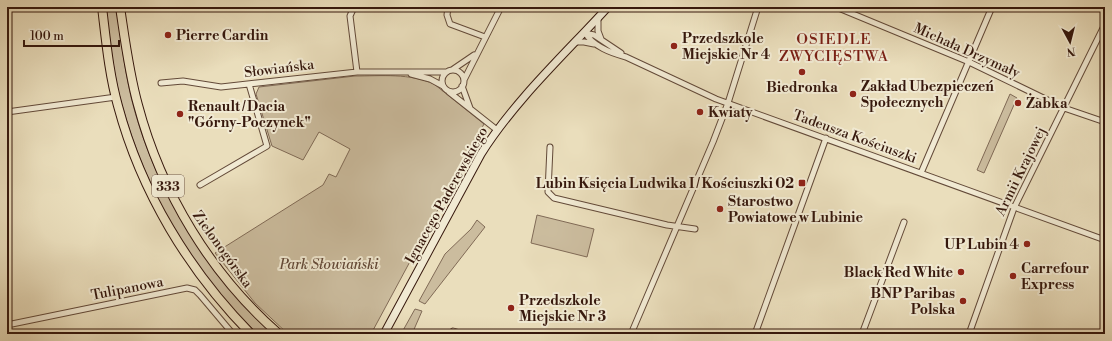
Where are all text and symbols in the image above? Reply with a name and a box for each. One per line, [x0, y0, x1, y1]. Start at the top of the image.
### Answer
street label: Michała Drzymały [911, 19, 1023, 82]
scale bar [24, 22, 119, 48]
north arrow [1050, 22, 1090, 62]
place label: Pierre Cardin [176, 27, 269, 45]
text: 100 m [30, 29, 64, 44]
marker: Pierre Cardin [163, 30, 173, 40]
place label: Przedszkole Miejskie Nr 4 [682, 30, 770, 64]
district label: OSIEDLE ZWYCIĘSTWA [779, 30, 889, 66]
marker: Przedszkole Miejskie Nr 4 [669, 41, 679, 51]
text: N [1066, 43, 1076, 58]
street label: Słowiańska [243, 56, 316, 82]
marker: Biedronka [797, 67, 807, 77]
place label: Zakład Ubezpieczeń Społecznych [861, 78, 994, 112]
place label: Biedronka [766, 79, 838, 97]
marker: Zakład Ubezpieczeń Społecznych [848, 89, 858, 99]
place label: Żabka [1026, 93, 1068, 113]
place label: Renault / Dacia "Górny-Poczynek" [188, 98, 311, 132]
marker: Żabka [1013, 98, 1023, 108]
place label: Kwiaty [708, 104, 753, 122]
street label: Tadeusza Kościuszki [790, 106, 919, 168]
marker: Kwiaty [695, 107, 705, 117]
marker: Renault / Dacia "Górny-Poczynek" [175, 109, 185, 119]
street label: Ignacego Paderewskiego [402, 124, 492, 267]
street label: Armii Krajowej [991, 124, 1050, 220]
road number: 333 [152, 175, 184, 197]
place label: Lubin Księcia Ludwika I / Kościuszki 02 [536, 175, 794, 193]
marker: Lubin Księcia Ludwika I / Kościuszki 02 [797, 178, 807, 188]
place label: Starostwo Powiatowe w Lubinie [728, 193, 864, 227]
marker: Starostwo Powiatowe w Lubinie [715, 204, 725, 214]
street label: Zielonogórska [188, 207, 257, 292]
place label: UP Lubin 4 [944, 236, 1019, 254]
marker: UP Lubin 4 [1022, 239, 1032, 249]
park label: Park Słowiański [278, 256, 379, 274]
place label: Carrefour Express [1021, 260, 1089, 294]
place label: Black Red White [844, 264, 953, 282]
marker: Black Red White [956, 267, 966, 277]
marker: Carrefour Express [1008, 271, 1018, 281]
street label: Tulipanowa [89, 273, 166, 305]
place label: BNP Paribas Polska [870, 285, 955, 319]
place label: Przedszkole Miejskie Nr 3 [519, 292, 606, 326]
marker: BNP Paribas Polska [958, 296, 968, 306]
marker: Przedszkole Miejskie Nr 3 [506, 303, 516, 313]

